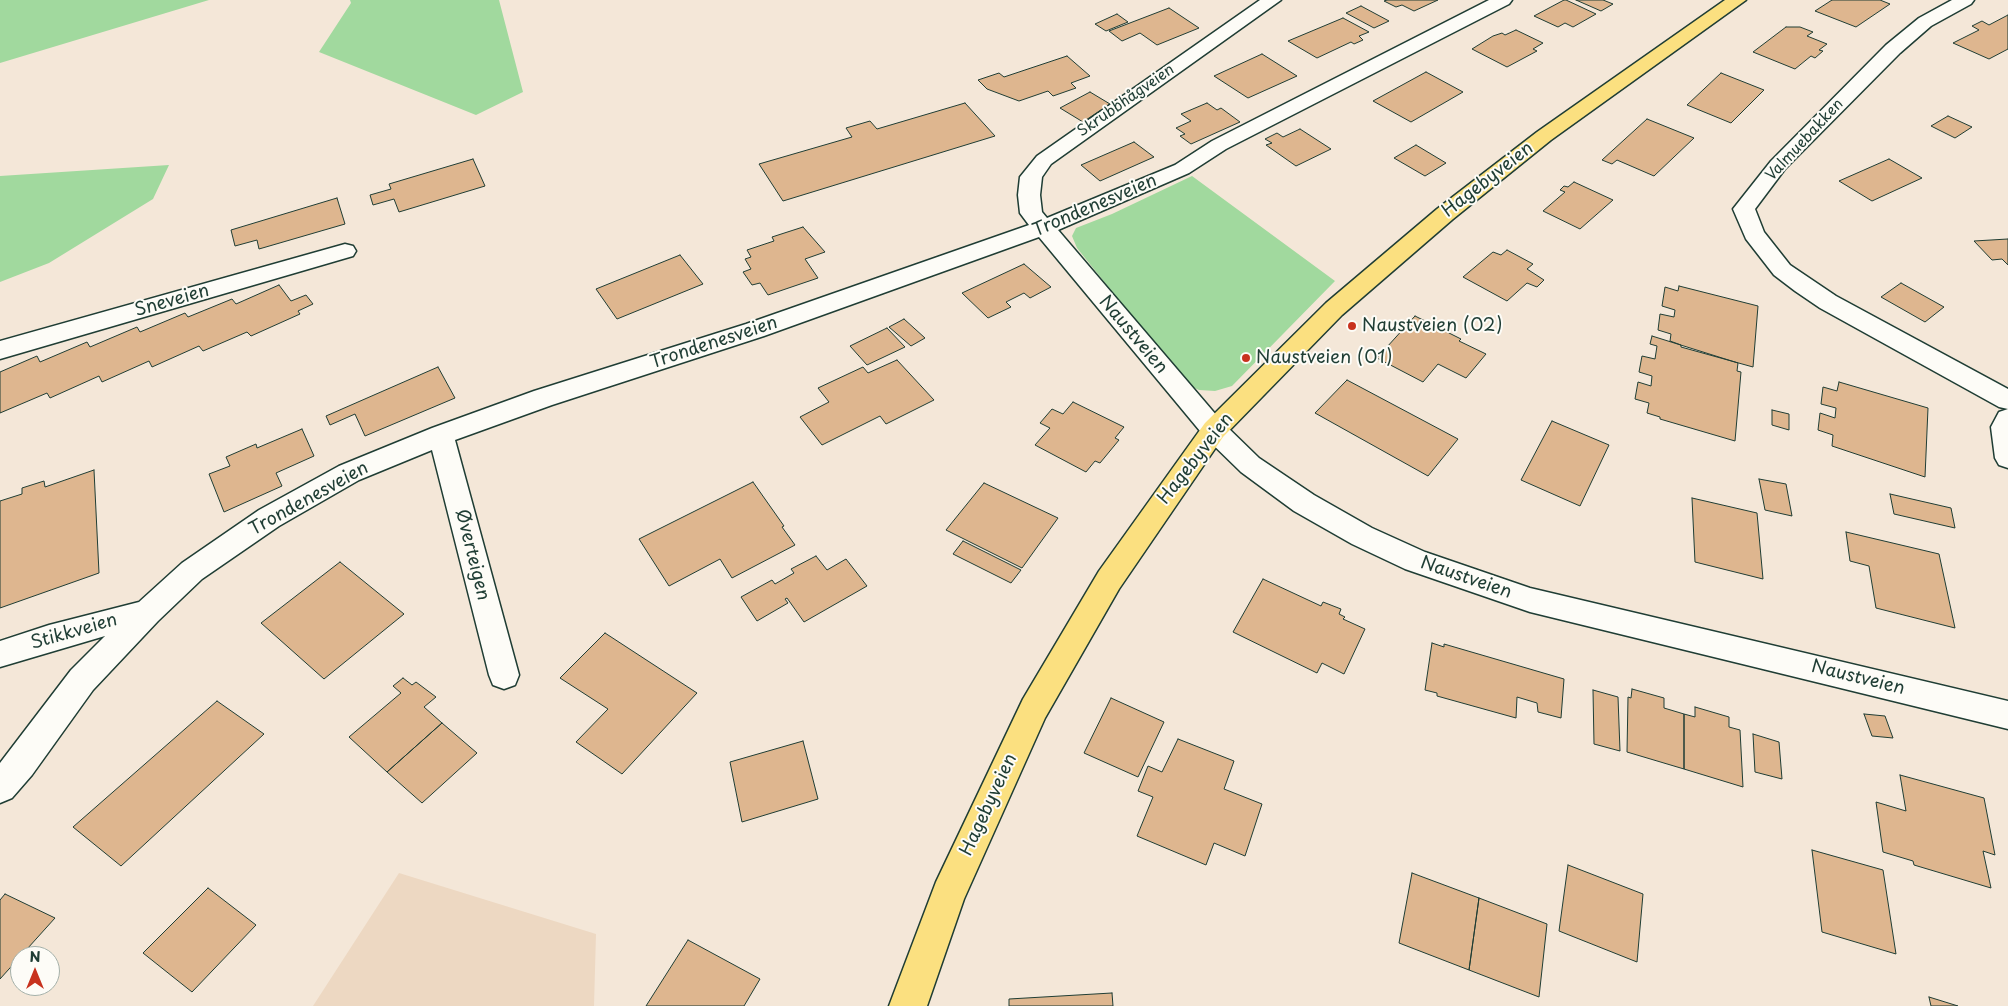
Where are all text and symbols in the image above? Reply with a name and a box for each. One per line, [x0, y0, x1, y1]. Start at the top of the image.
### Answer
street label: Skrubbhågveien [1074, 61, 1178, 141]
street label: Valmuebakken [1763, 95, 1847, 185]
street label: Hagebyveien [1438, 138, 1538, 222]
street label: Trondenesveien [1030, 170, 1160, 242]
street label: Sneveien [132, 280, 212, 322]
street label: Naustveien [1094, 292, 1172, 378]
street label: Trondenesveien [648, 312, 780, 374]
place label: Naustveien (02) [1362, 315, 1503, 337]
marker: Naustveien (02) [1346, 320, 1358, 332]
place label: Naustveien (01) [1256, 347, 1392, 369]
marker: Naustveien (01) [1240, 352, 1252, 364]
street label: Hagebyveien [1154, 409, 1238, 509]
street label: Trondenesveien [246, 457, 372, 541]
street label: Øverteigen [450, 507, 494, 603]
street label: Naustveien [1417, 552, 1515, 604]
street label: Stikkveien [28, 609, 120, 655]
street label: Naustveien [1809, 656, 1907, 700]
street label: Hagebyveien [956, 751, 1022, 859]
north arrow [10, 946, 60, 996]
text: N [29, 946, 41, 967]

